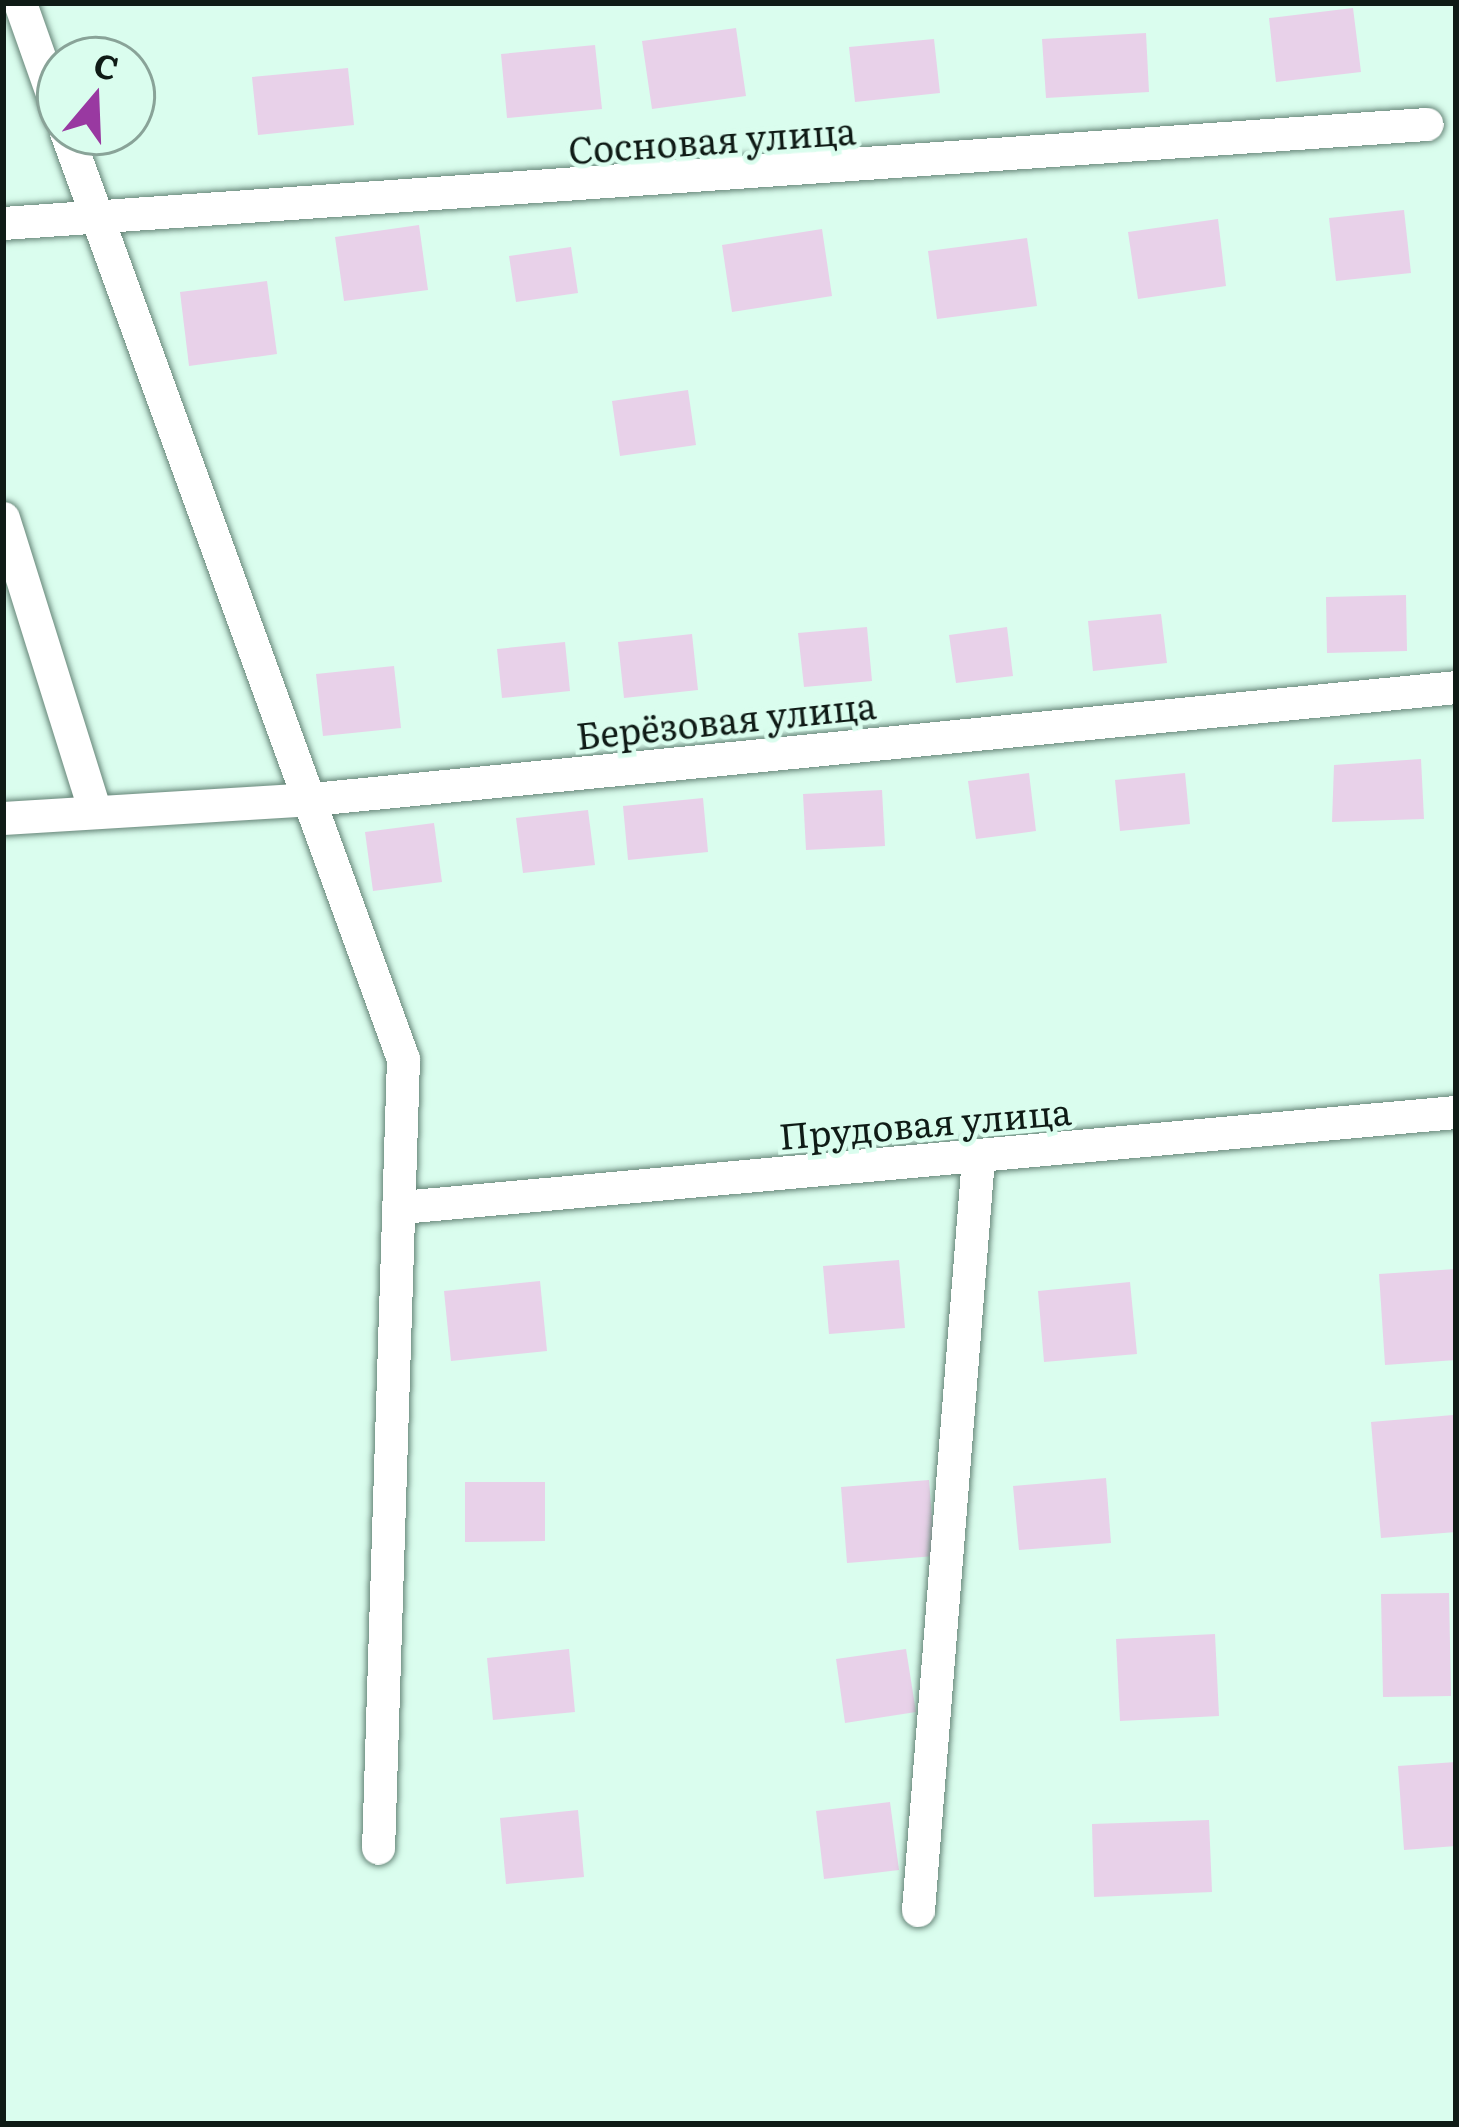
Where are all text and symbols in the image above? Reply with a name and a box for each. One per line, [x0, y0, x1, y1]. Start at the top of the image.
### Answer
north arrow [36, 36, 156, 156]
text: С [88, 37, 126, 91]
street label: Сосновая улица [567, 107, 857, 171]
street label: Берёзовая улица [574, 682, 878, 756]
street label: Прудовая улица [777, 1088, 1073, 1156]

